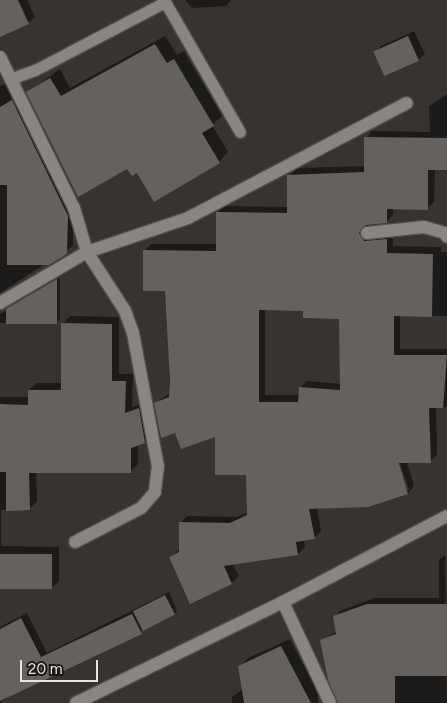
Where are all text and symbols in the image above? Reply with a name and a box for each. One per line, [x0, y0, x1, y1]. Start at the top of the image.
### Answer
scale bar [22, 650, 100, 682]
text: 20 m [28, 660, 62, 678]

